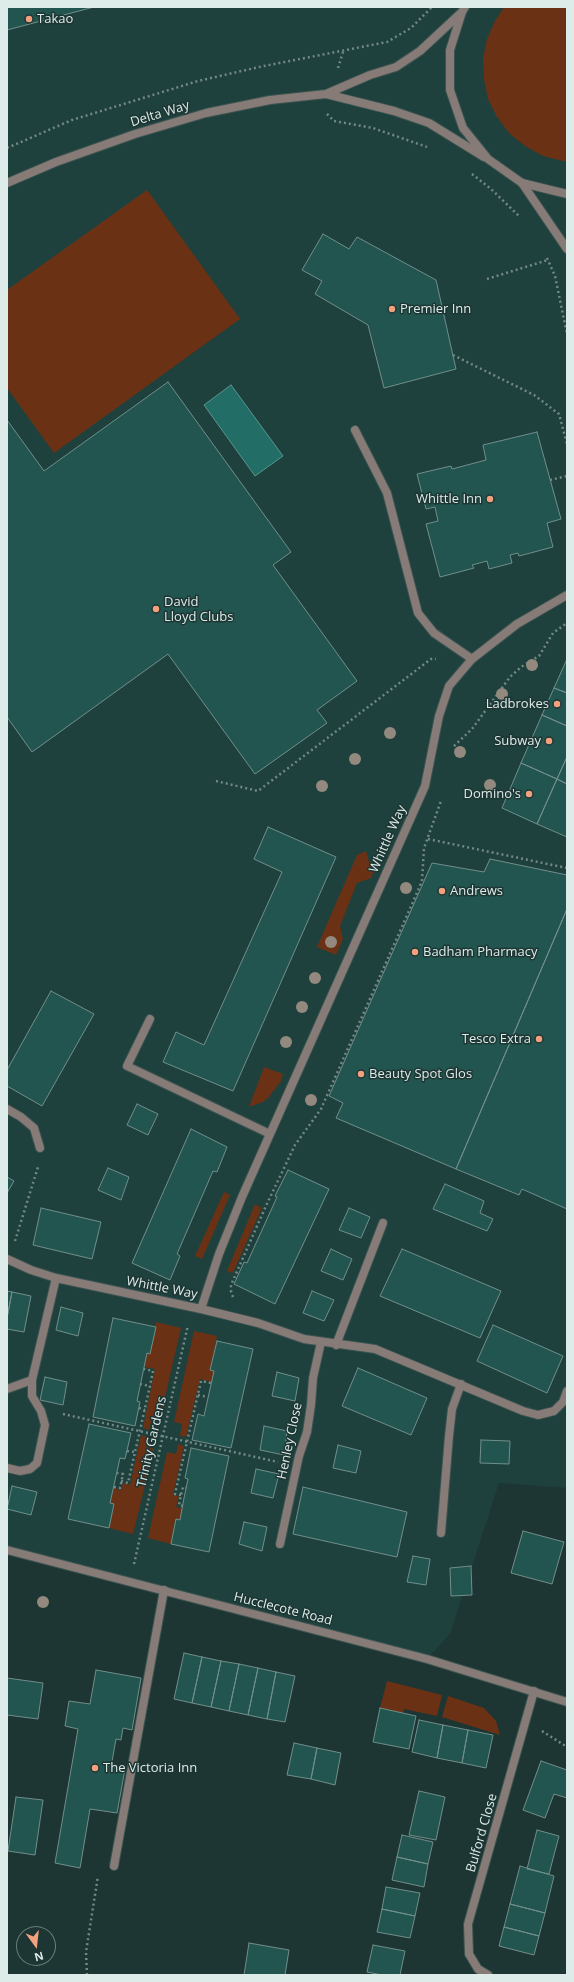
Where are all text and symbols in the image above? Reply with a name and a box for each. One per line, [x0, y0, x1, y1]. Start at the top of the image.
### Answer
place label: Takao [37, 11, 73, 27]
marker: Takao [24, 14, 34, 24]
street label: Delta Way [129, 98, 191, 130]
place label: Premier Inn [400, 301, 471, 317]
marker: Premier Inn [387, 304, 397, 314]
place label: Whittle Inn [416, 491, 482, 507]
marker: Whittle Inn [485, 494, 495, 504]
place label: David Lloyd Clubs [164, 594, 233, 625]
marker: David Lloyd Clubs [151, 604, 161, 614]
place label: Ladbrokes [486, 696, 549, 712]
marker: Ladbrokes [552, 699, 562, 709]
place label: Subway [494, 733, 541, 749]
marker: Subway [544, 736, 554, 746]
place label: Domino's [464, 786, 521, 802]
marker: Domino's [524, 789, 534, 799]
street label: Whittle Way [366, 803, 410, 875]
place label: Andrews [450, 883, 503, 899]
marker: Andrews [437, 886, 447, 896]
place label: Badham Pharmacy [423, 944, 538, 960]
marker: Badham Pharmacy [410, 947, 420, 957]
place label: Tesco Extra [462, 1031, 531, 1047]
marker: Tesco Extra [534, 1034, 544, 1044]
place label: Beauty Spot Glos [369, 1066, 472, 1082]
marker: Beauty Spot Glos [356, 1069, 366, 1079]
street label: Whittle Way [125, 1273, 199, 1303]
street label: Trinity Gardens [134, 1395, 170, 1489]
street label: Henley Close [274, 1401, 306, 1481]
street label: Hucclecote Road [232, 1589, 334, 1629]
place label: The Victoria Inn [103, 1760, 197, 1776]
marker: The Victoria Inn [90, 1763, 100, 1773]
street label: Bulford Close [463, 1792, 501, 1874]
north arrow [16, 1926, 56, 1966]
text: N [33, 1949, 45, 1966]

